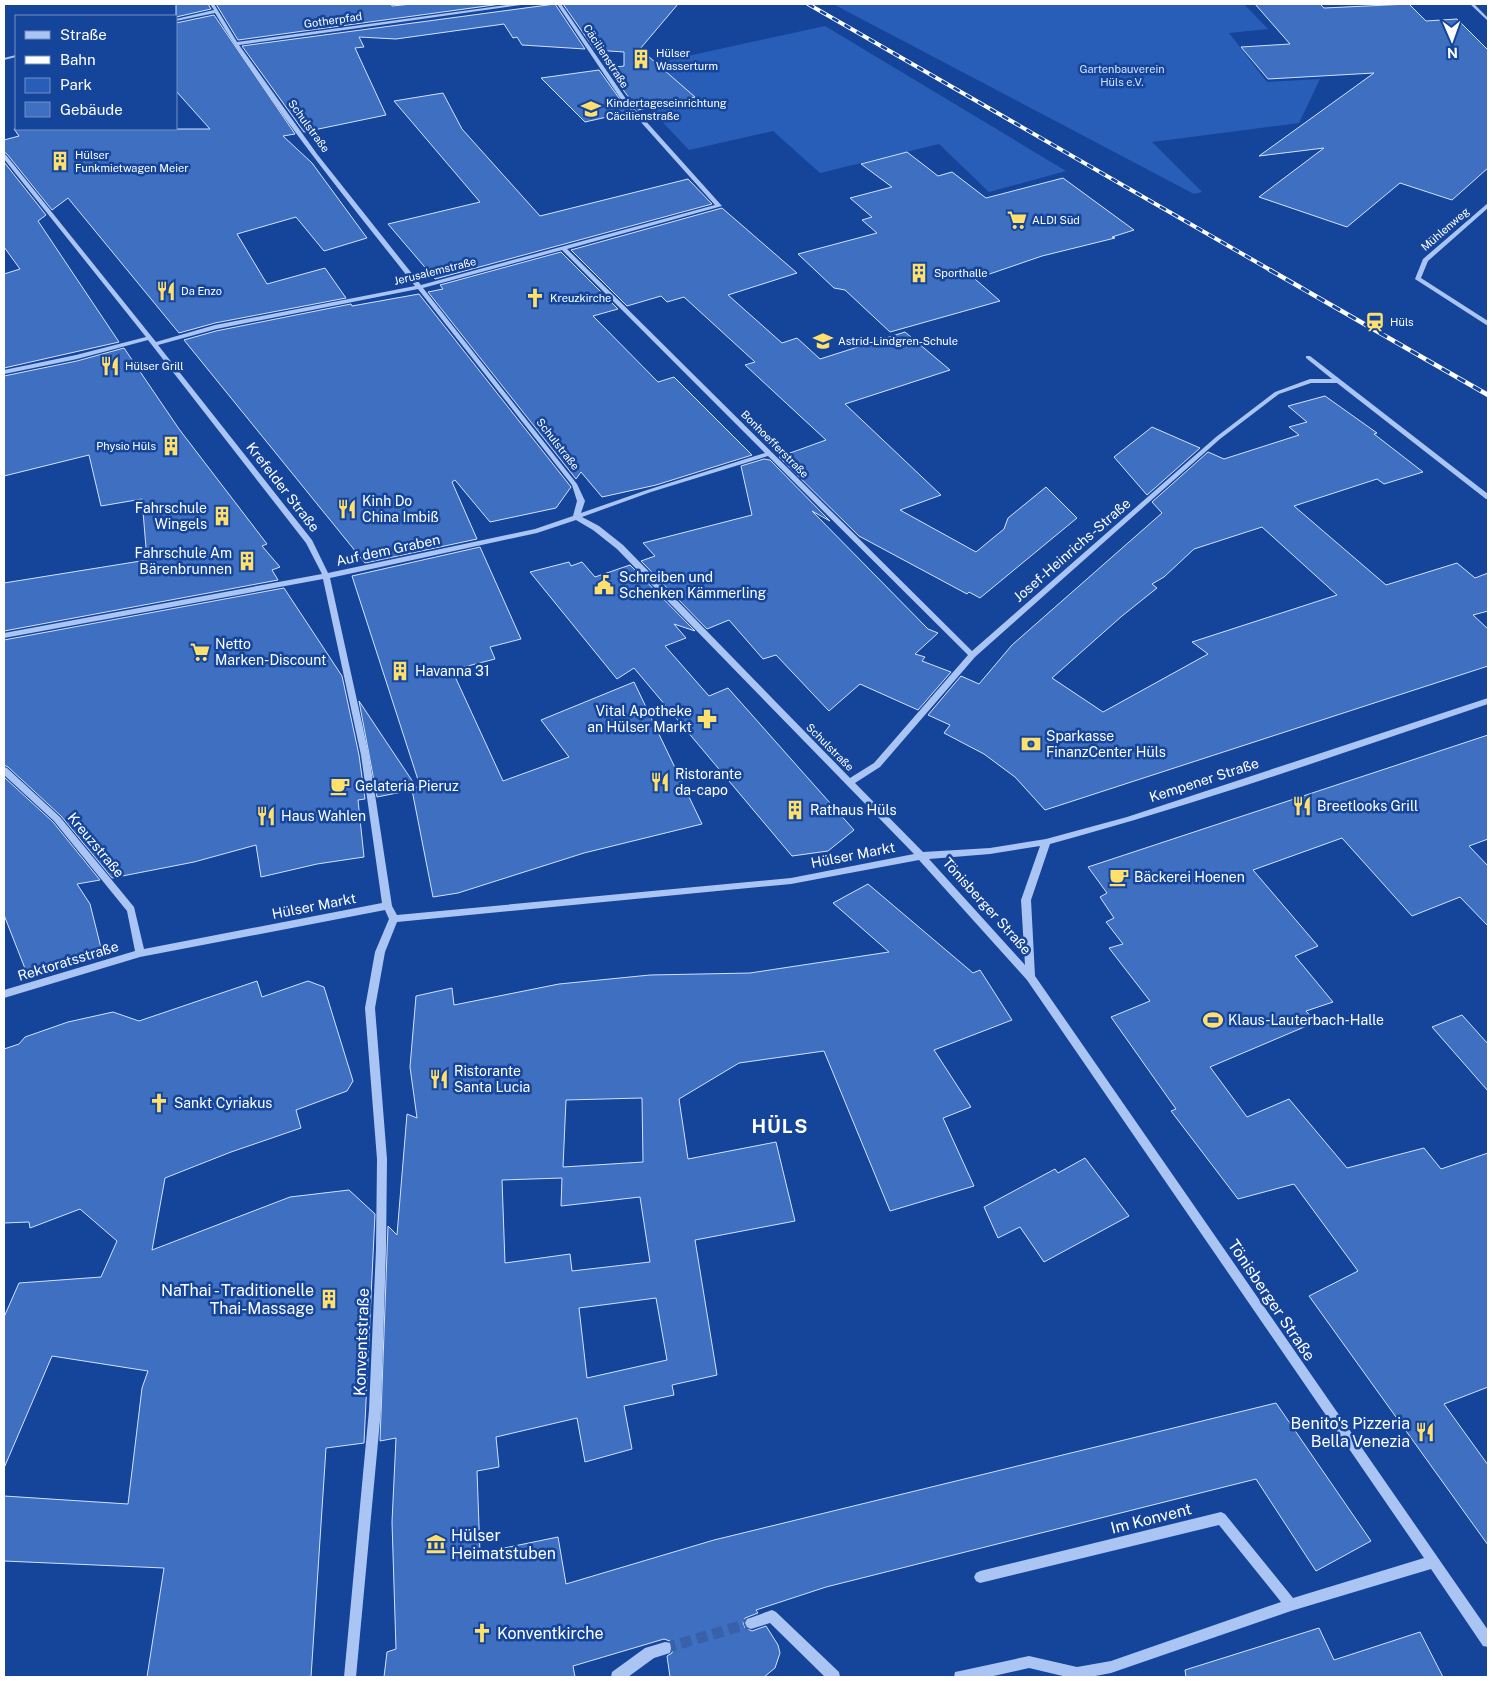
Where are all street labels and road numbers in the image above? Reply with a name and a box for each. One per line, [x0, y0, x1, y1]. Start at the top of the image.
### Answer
street label: Gotherpfad [303, 10, 363, 30]
street label: Cäcilienstraße [581, 22, 631, 90]
street label: Schulstraße [286, 97, 332, 155]
street label: Mühlenweg [1419, 205, 1471, 253]
street label: Jerusalemstraße [393, 255, 477, 287]
street label: Bonhoefferstraße [739, 408, 811, 480]
street label: Schulstraße [534, 416, 582, 472]
street label: Krefelder Straße [243, 439, 323, 535]
street label: Josef-Heinrichs-Straße [1010, 495, 1134, 605]
street label: Auf dem Graben [334, 531, 442, 569]
street label: Schulstraße [804, 721, 856, 773]
street label: Kempener Straße [1147, 755, 1261, 805]
street label: Kreuzstraße [64, 810, 128, 881]
street label: Hülser Markt [809, 839, 897, 871]
street label: Tönisberger Straße [939, 854, 1035, 958]
street label: Hülser Markt [270, 890, 358, 922]
street label: Rektoratsstraße [16, 938, 120, 984]
street label: Tönisberger Straße [1224, 1236, 1319, 1365]
street label: Konventstraße [350, 1288, 373, 1396]
street label: Im Konvent [1109, 1499, 1194, 1538]

